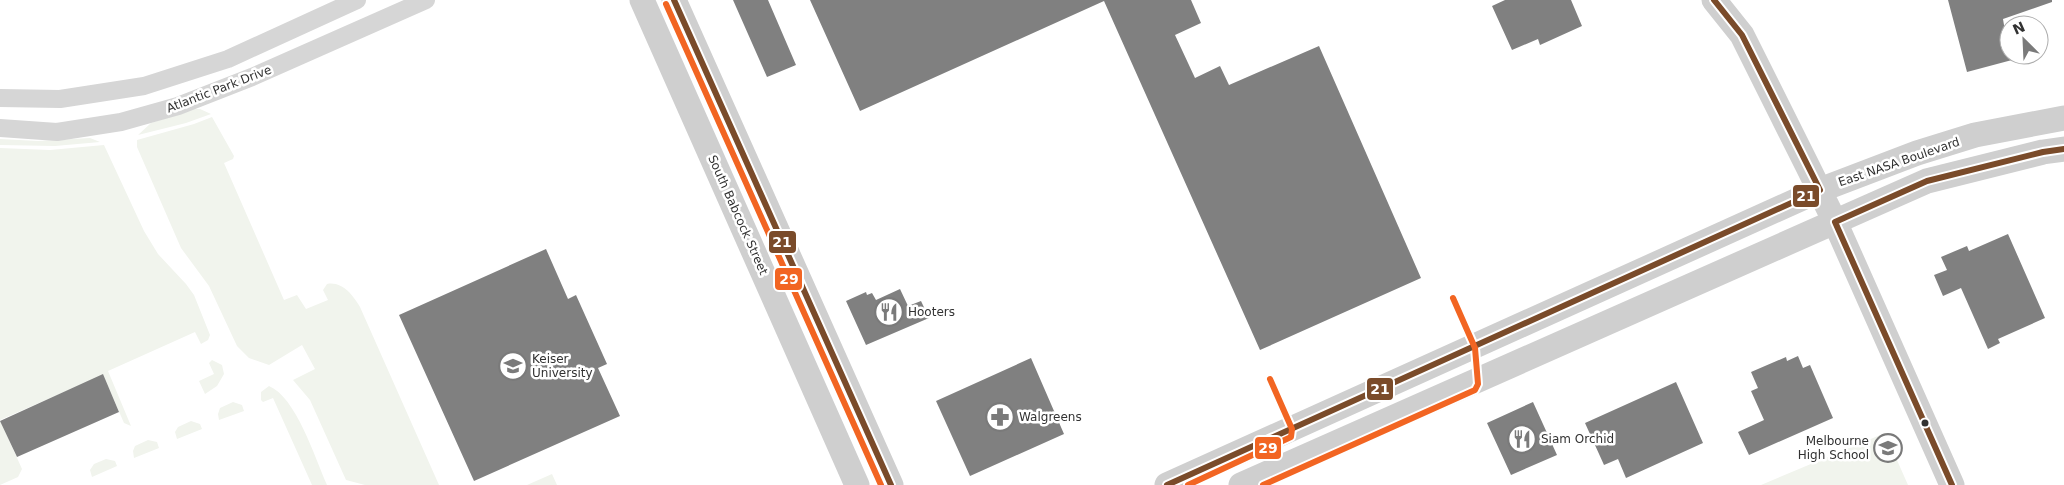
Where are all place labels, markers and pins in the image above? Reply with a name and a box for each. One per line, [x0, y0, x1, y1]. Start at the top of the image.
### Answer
restaurant icon: Hooters [874, 297, 904, 327]
place label: Hooters [908, 305, 955, 319]
school or university icon: Keiser University [498, 351, 528, 381]
place label: Keiser University [532, 352, 593, 380]
pharmacy icon: Walgreens [985, 402, 1015, 432]
place label: Walgreens [1019, 410, 1082, 424]
unlabelled marker [1920, 418, 1930, 428]
restaurant icon: Siam Orchid [1507, 424, 1537, 454]
place label: Siam Orchid [1541, 432, 1614, 446]
school or university icon: Melbourne High School [1873, 433, 1903, 463]
place label: Melbourne High School [1798, 434, 1869, 462]

